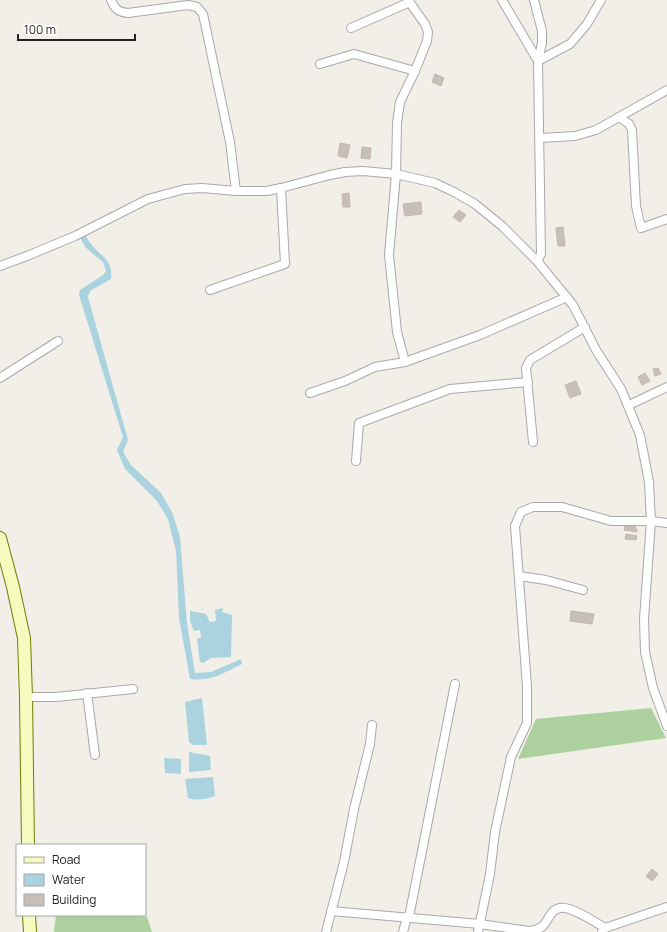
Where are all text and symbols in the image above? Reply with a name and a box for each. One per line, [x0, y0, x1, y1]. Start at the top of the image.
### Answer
scale bar [18, 16, 135, 42]
text: 100 m [24, 21, 56, 38]
legend [16, 844, 146, 916]
text: Road [52, 851, 80, 868]
text: Water [52, 871, 86, 888]
text: Building [52, 891, 96, 908]

